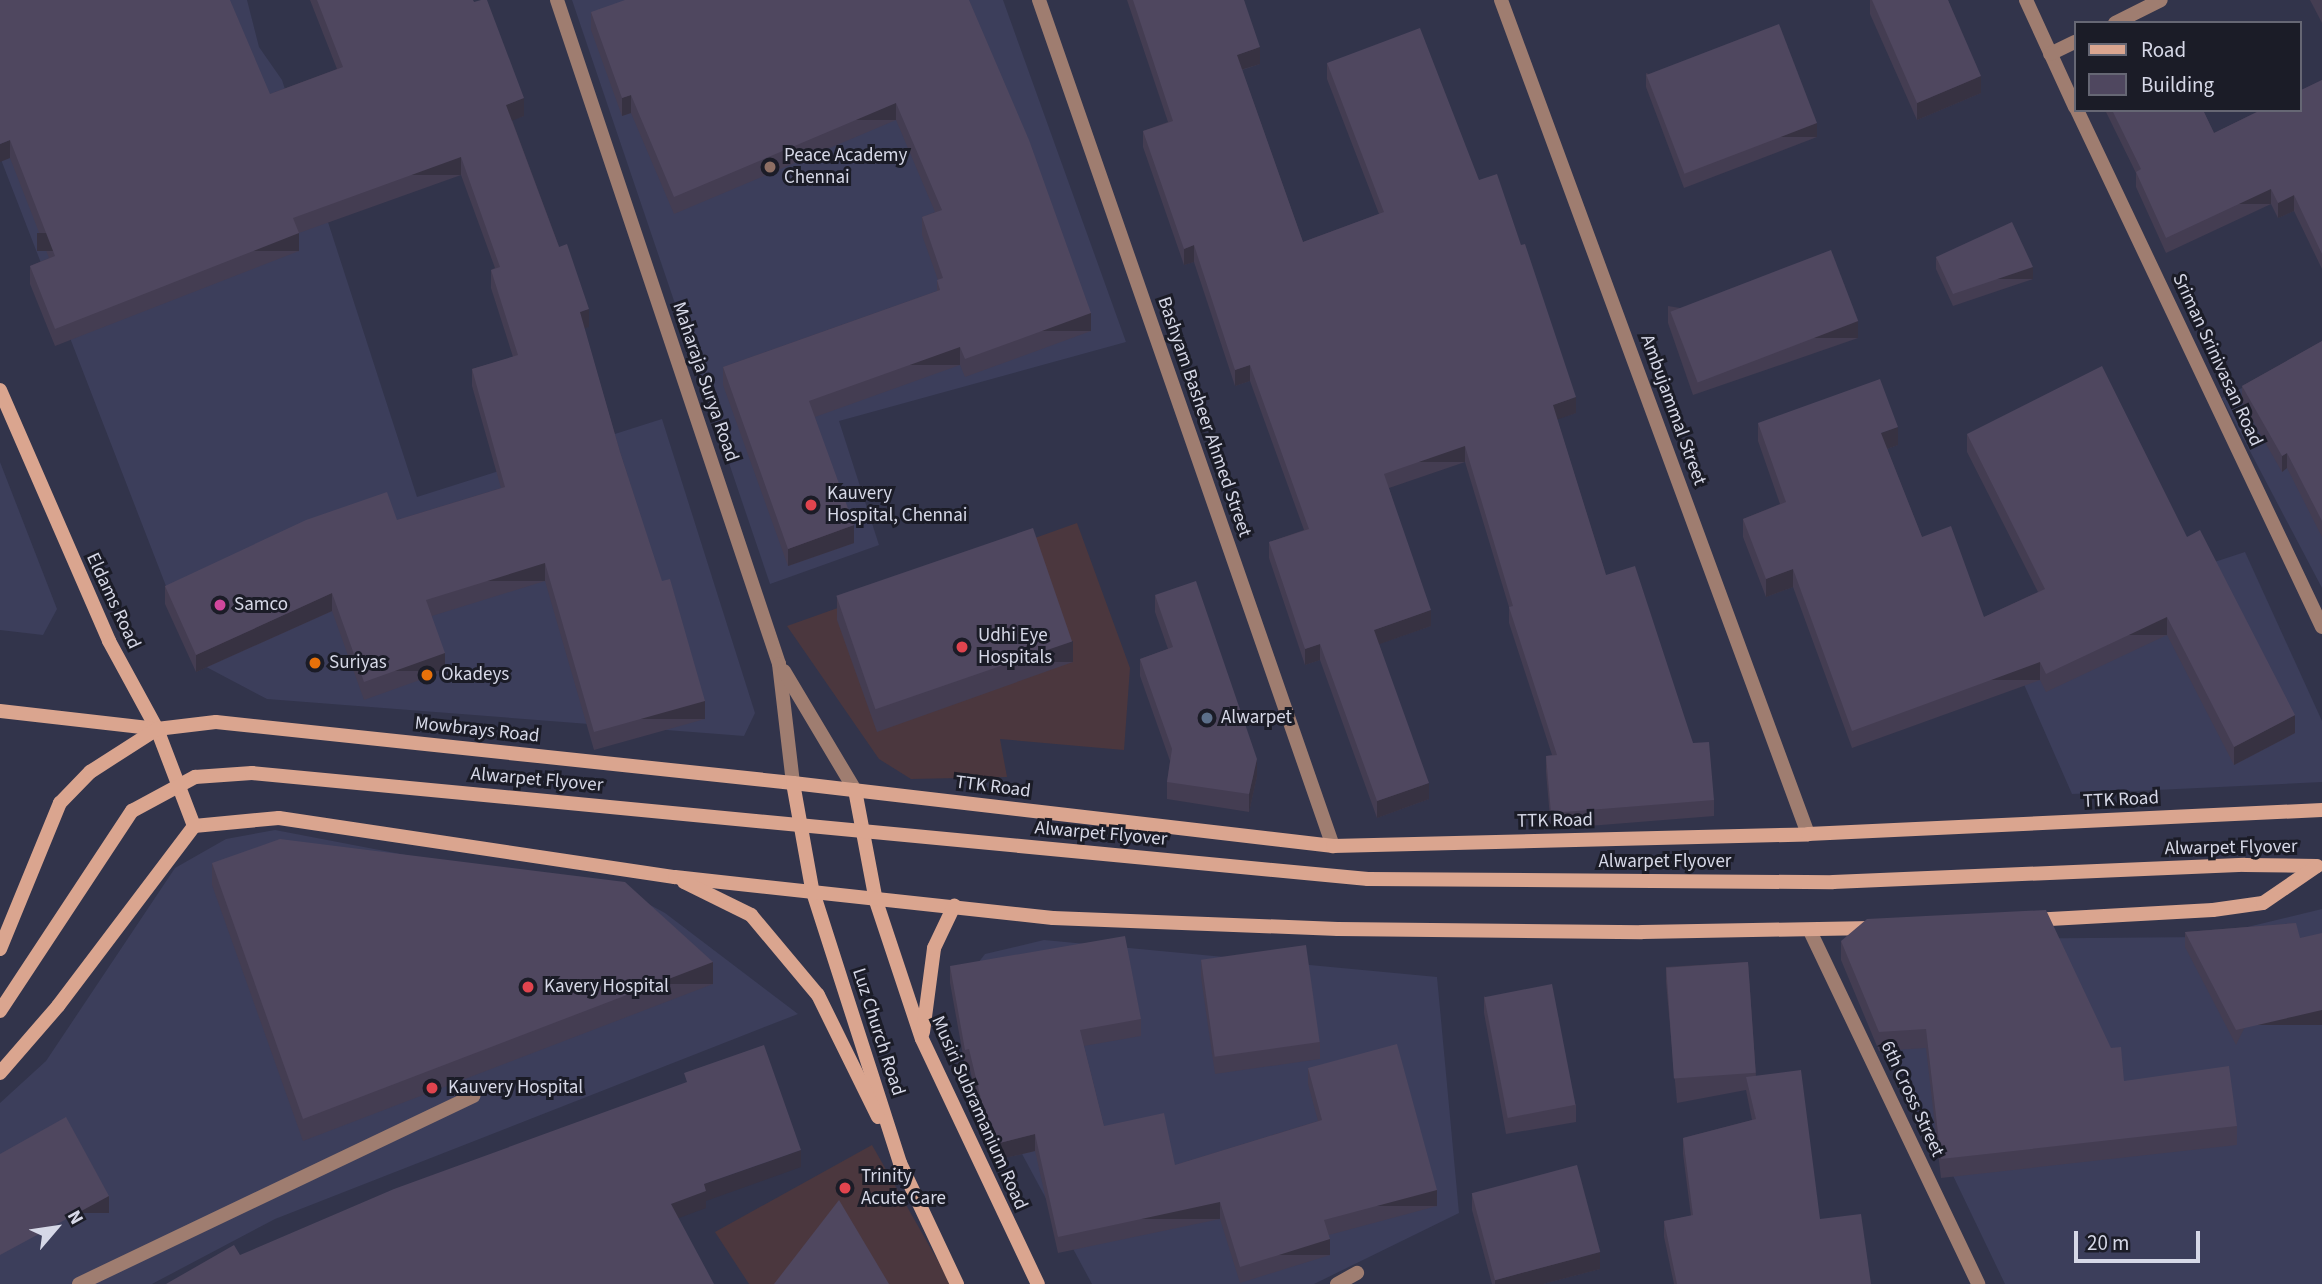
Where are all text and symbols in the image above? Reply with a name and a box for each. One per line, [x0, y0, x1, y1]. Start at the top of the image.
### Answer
legend [2074, 21, 2301, 112]
text: Road [2141, 35, 2186, 65]
text: Building [2141, 70, 2214, 100]
place label: Peace Academy Chennai [784, 145, 907, 189]
marker: Peace Academy Chennai [762, 159, 778, 175]
street label: Sriman Srinivasan Road [2167, 270, 2267, 450]
street label: Bashyam Basheer Ahmed Street [1152, 294, 1256, 540]
street label: Maharaja Surya Road [667, 299, 743, 465]
street label: Ambujammal Street [1635, 332, 1711, 488]
place label: Kauvery Hospital, Chennai [827, 483, 967, 527]
marker: Kauvery Hospital, Chennai [801, 495, 821, 515]
street label: Eldams Road [81, 549, 145, 653]
place label: Samco [234, 594, 288, 616]
marker: Samco [212, 597, 228, 613]
place label: Udhi Eye Hospitals [978, 625, 1052, 669]
marker: Udhi Eye Hospitals [952, 637, 972, 657]
place label: Suriyas [329, 652, 387, 674]
marker: Suriyas [307, 655, 323, 671]
place label: Okadeys [441, 664, 509, 686]
marker: Okadeys [419, 667, 435, 683]
place label: Alwarpet [1221, 707, 1292, 729]
marker: Alwarpet [1199, 710, 1215, 726]
street label: Mowbrays Road [413, 712, 541, 748]
street label: Alwarpet Flyover [470, 763, 604, 797]
street label: TTK Road [954, 771, 1032, 803]
street label: TTK Road [2082, 787, 2160, 813]
street label: TTK Road [1517, 809, 1593, 833]
street label: Alwarpet Flyover [1034, 817, 1168, 851]
street label: Alwarpet Flyover [2164, 835, 2298, 861]
street label: Alwarpet Flyover [1599, 851, 1731, 873]
street label: Luz Church Road [847, 965, 909, 1099]
place label: Kavery Hospital [544, 976, 669, 998]
marker: Kavery Hospital [518, 977, 538, 997]
street label: Musiri Subramanium Road [926, 1013, 1032, 1213]
street label: 6th Cross Street [1875, 1038, 1949, 1160]
place label: Kauvery Hospital [448, 1077, 583, 1099]
marker: Kauvery Hospital [422, 1078, 442, 1098]
place label: Trinity Acute Care [861, 1166, 946, 1210]
marker: Trinity Acute Care [835, 1178, 855, 1198]
north arrow [21, 1193, 91, 1263]
text: N [60, 1205, 90, 1230]
scale bar [2077, 1218, 2203, 1262]
text: 20 m [2087, 1228, 2129, 1258]

